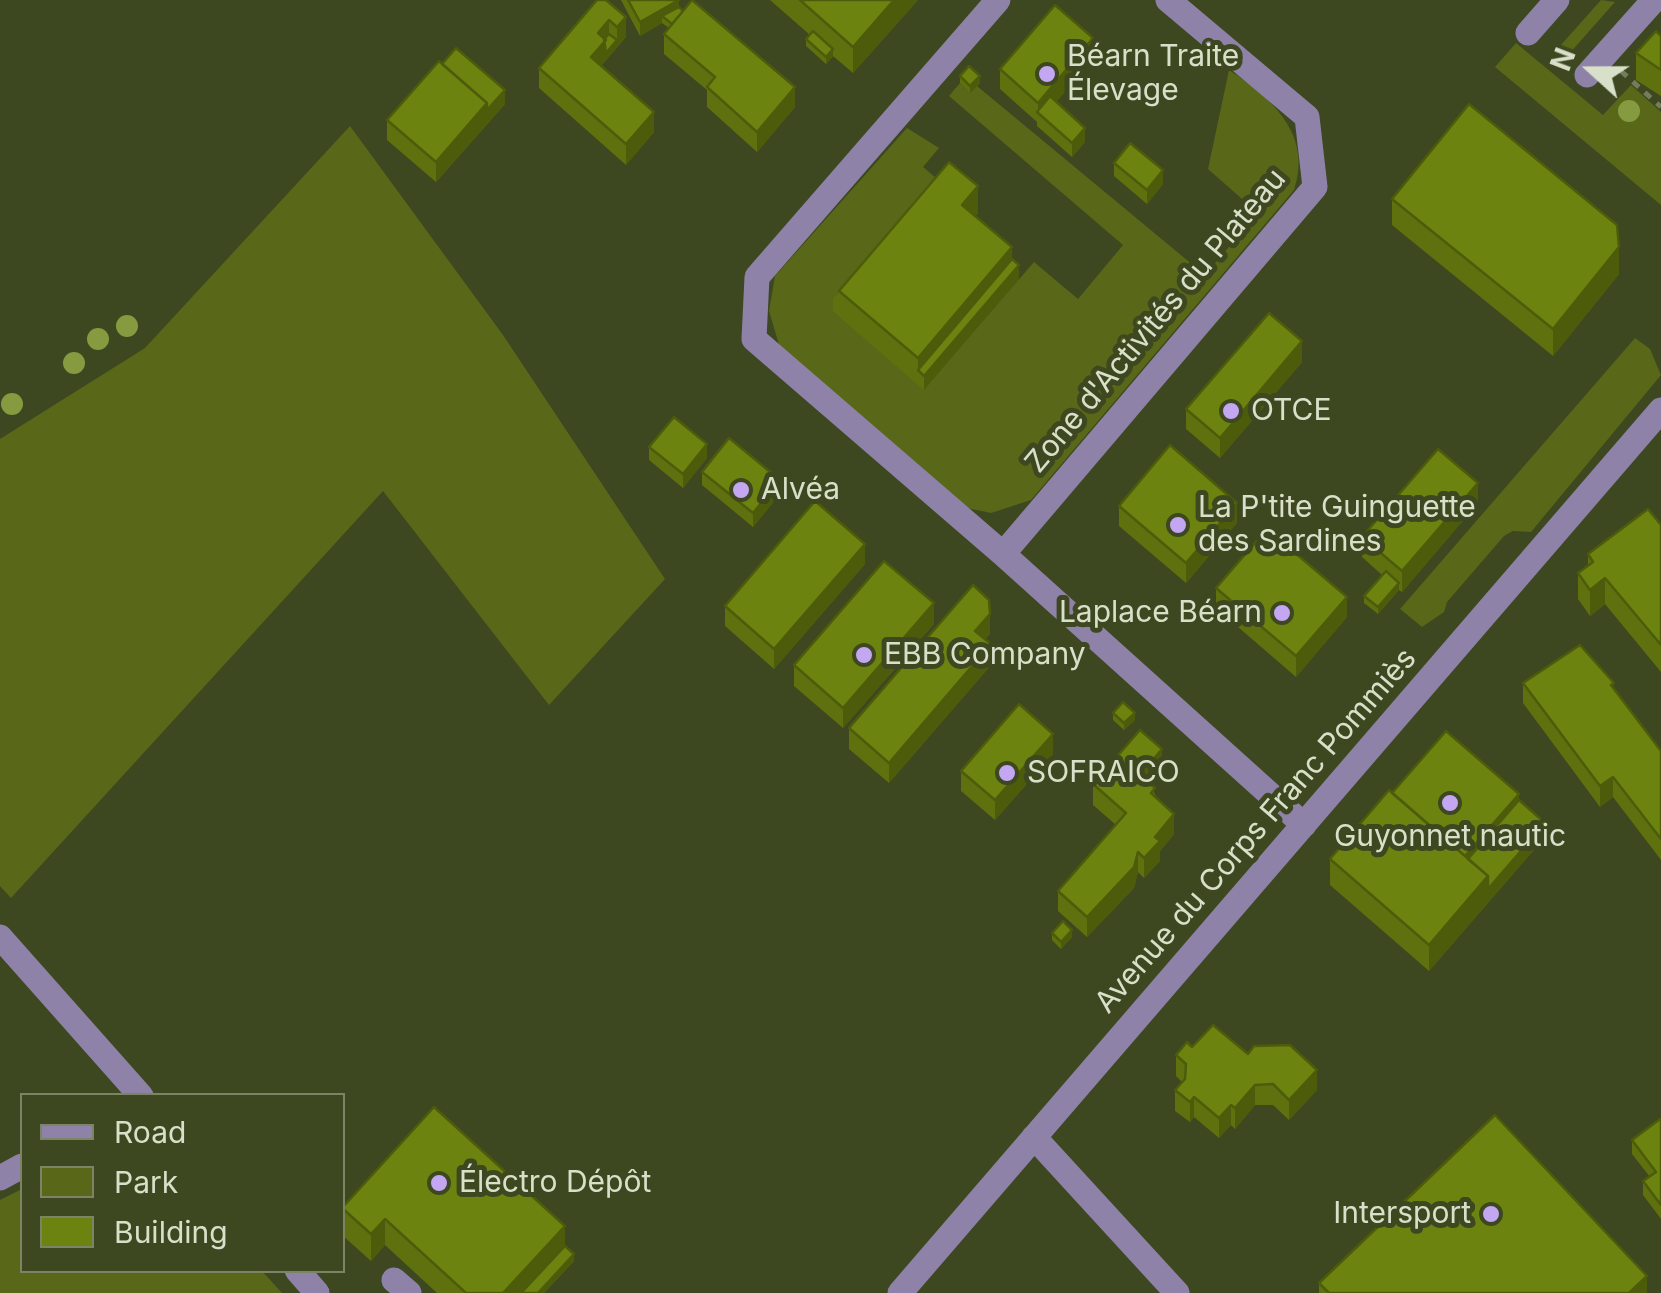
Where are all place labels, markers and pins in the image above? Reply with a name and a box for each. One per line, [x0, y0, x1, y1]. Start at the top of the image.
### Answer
place label: Béarn Traite Élevage [1067, 39, 1239, 110]
marker: Béarn Traite Élevage [1036, 63, 1058, 85]
place label: OTCE [1251, 393, 1331, 429]
marker: OTCE [1220, 400, 1242, 422]
place label: Alvéa [761, 472, 840, 508]
marker: Alvéa [730, 479, 752, 501]
place label: La P'tite Guinguette des Sardines [1198, 490, 1476, 560]
marker: La P'tite Guinguette des Sardines [1167, 514, 1189, 536]
place label: Laplace Béarn [1059, 595, 1262, 631]
marker: Laplace Béarn [1271, 602, 1293, 624]
place label: EBB Company [884, 637, 1086, 673]
marker: EBB Company [853, 644, 875, 666]
place label: SOFRAICO [1027, 755, 1180, 791]
marker: SOFRAICO [996, 762, 1018, 784]
marker: Guyonnet nautic [1439, 792, 1461, 814]
place label: Guyonnet nautic [1334, 819, 1566, 855]
place label: Électro Dépôt [459, 1165, 651, 1201]
marker: Électro Dépôt [428, 1172, 450, 1194]
place label: Intersport [1333, 1196, 1471, 1232]
marker: Intersport [1480, 1203, 1502, 1225]

